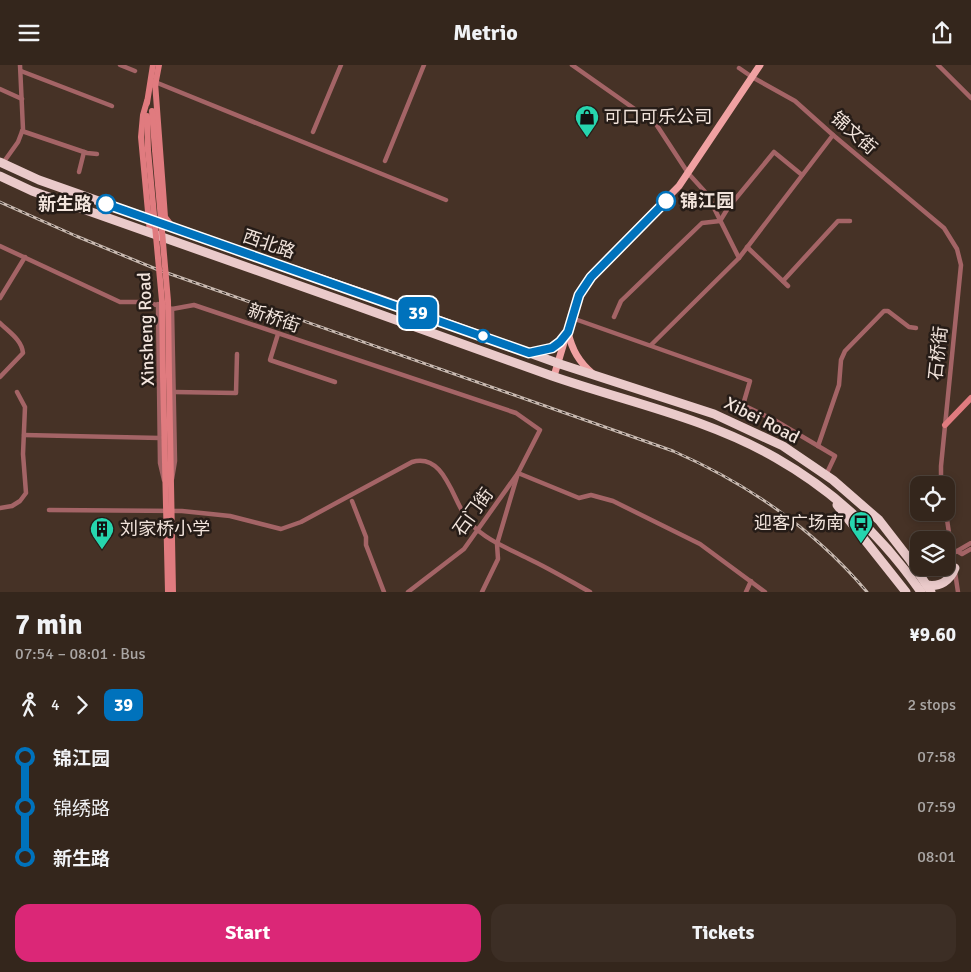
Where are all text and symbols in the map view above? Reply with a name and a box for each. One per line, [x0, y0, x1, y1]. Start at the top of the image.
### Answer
icon: menu [15, 19, 43, 47]
text: Metrio [453, 19, 518, 46]
icon: share [928, 19, 956, 47]
shop icon: 可口可乐公司 [574, 104, 600, 138]
place label: 可口可乐公司 [604, 106, 712, 128]
street label: 锦文街 [826, 107, 882, 159]
place label: 锦江园 [680, 190, 734, 212]
marker: 锦江园 [656, 191, 676, 211]
place label: 新生路 [38, 193, 92, 215]
marker: 新生路 [96, 194, 116, 214]
street label: 西北路 [240, 225, 298, 263]
street label: Xinsheng Road [133, 272, 159, 386]
line badge: 39 [396, 297, 440, 329]
street label: 新桥街 [245, 299, 303, 337]
text: 39 [408, 302, 428, 324]
street label: 石桥街 [924, 325, 952, 381]
unlabelled marker [476, 329, 490, 343]
street label: Xibei Road [721, 392, 803, 448]
map controls [910, 476, 955, 576]
button: locate [910, 476, 955, 521]
street label: 石门街 [448, 484, 498, 540]
bus stop icon: 迎客广场南 [848, 510, 874, 544]
place label: 迎客广场南 [754, 512, 844, 534]
building icon: 刘家桥小学 [89, 516, 115, 550]
place label: 刘家桥小学 [120, 518, 210, 540]
button: layers [910, 531, 955, 576]
text: 7 min [15, 608, 83, 642]
text: ¥9.60 [910, 623, 956, 647]
text: 07:54 – 08:01 · Bus [15, 644, 146, 664]
icon: walk [15, 691, 43, 719]
icon: forward [68, 691, 96, 719]
text: 39 [114, 694, 133, 716]
text: 4 [51, 695, 60, 715]
text: 2 stops [908, 695, 956, 715]
text: 锦江园 [53, 747, 110, 771]
text: 07:58 [917, 747, 956, 767]
text: 锦绣路 [53, 797, 110, 821]
text: 07:59 [917, 797, 956, 817]
text: 新生路 [53, 847, 110, 871]
text: 08:01 [917, 847, 956, 867]
button: Start [15, 904, 481, 962]
button: Tickets [491, 904, 956, 962]

